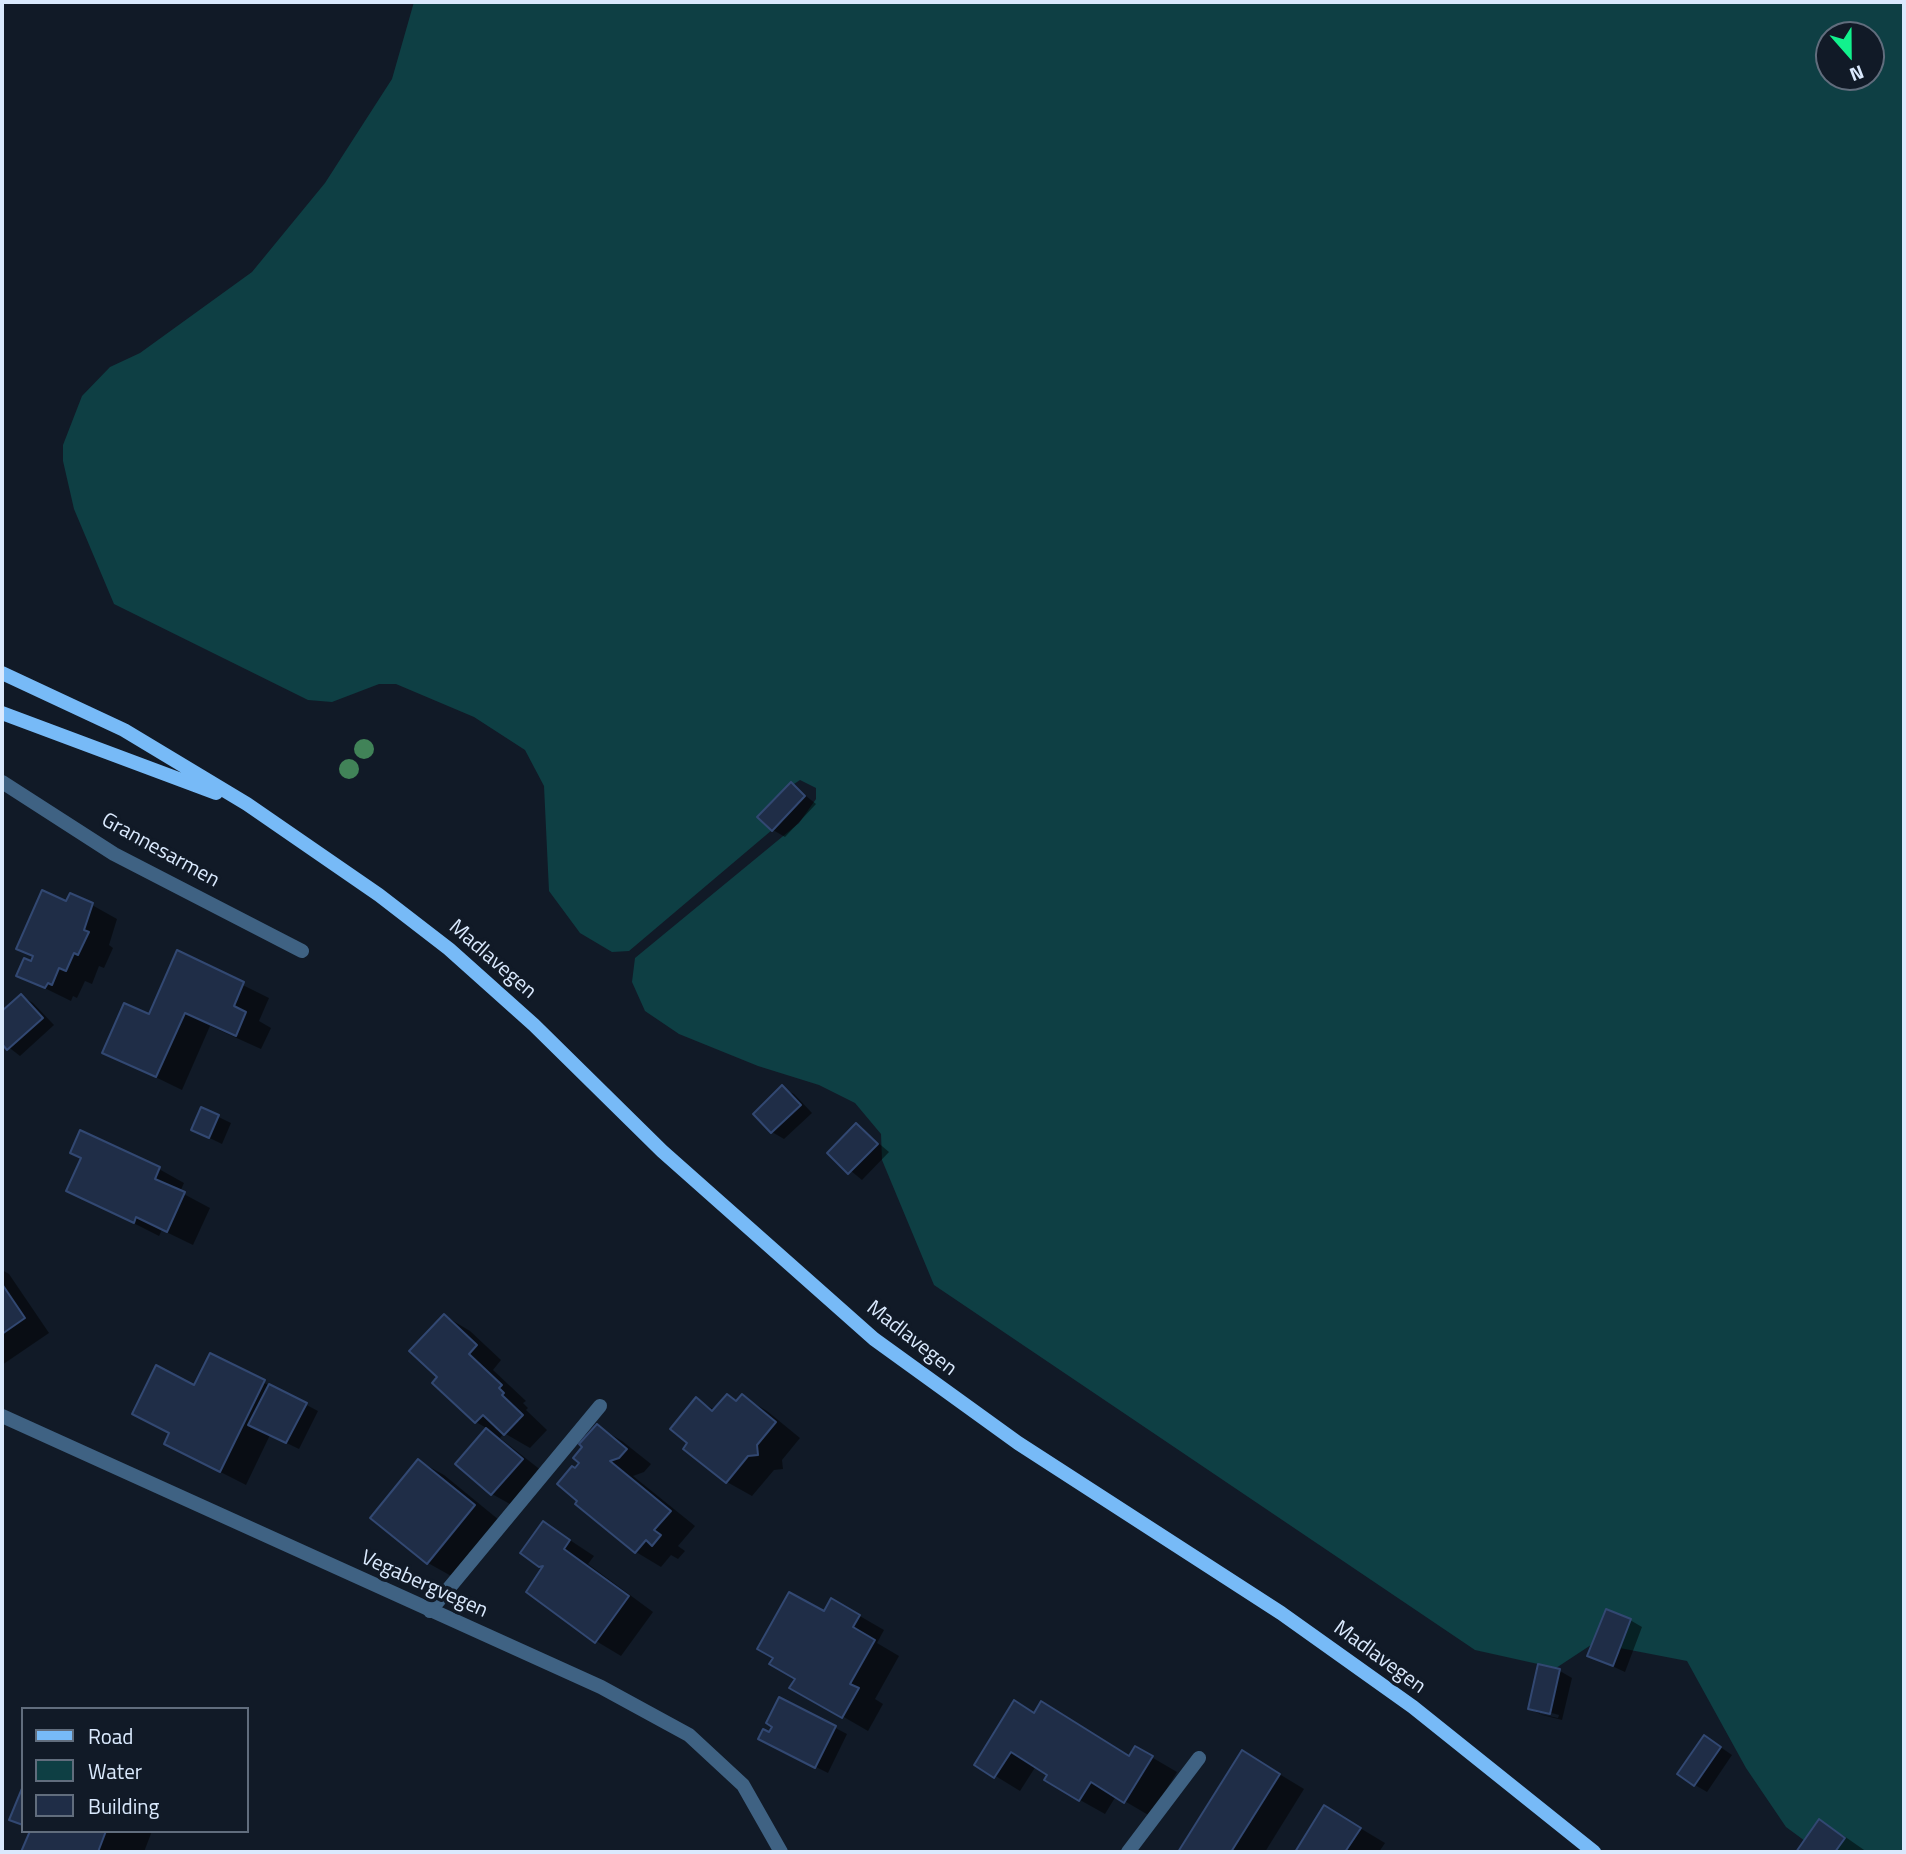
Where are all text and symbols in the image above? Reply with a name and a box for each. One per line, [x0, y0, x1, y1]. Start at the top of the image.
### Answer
north arrow [1815, 21, 1885, 91]
text: N [1846, 58, 1868, 90]
street label: Grannesarmen [97, 808, 223, 894]
street label: Madlavegen [443, 915, 541, 1005]
street label: Madlavegen [861, 1296, 961, 1382]
street label: Vegabergvegen [357, 1546, 491, 1624]
street label: Madlavegen [1328, 1616, 1430, 1700]
legend [21, 1707, 248, 1833]
text: Road [88, 1720, 133, 1752]
text: Water [88, 1755, 142, 1787]
text: Building [88, 1790, 159, 1822]

